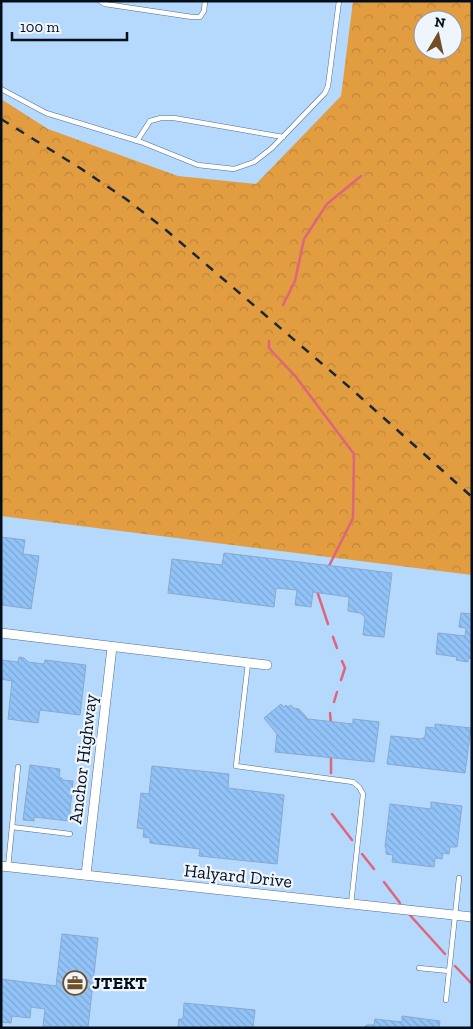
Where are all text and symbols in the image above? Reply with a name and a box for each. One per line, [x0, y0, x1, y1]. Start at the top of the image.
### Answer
scale bar [12, 10, 128, 42]
north arrow [413, 10, 463, 60]
text: N [433, 13, 447, 32]
text: 100 m [20, 18, 59, 36]
street label: Anchor Highway [64, 692, 102, 825]
street label: Halyard Drive [183, 859, 293, 893]
office icon: JTEKT [62, 970, 88, 996]
place label: JTEKT [92, 972, 147, 994]

